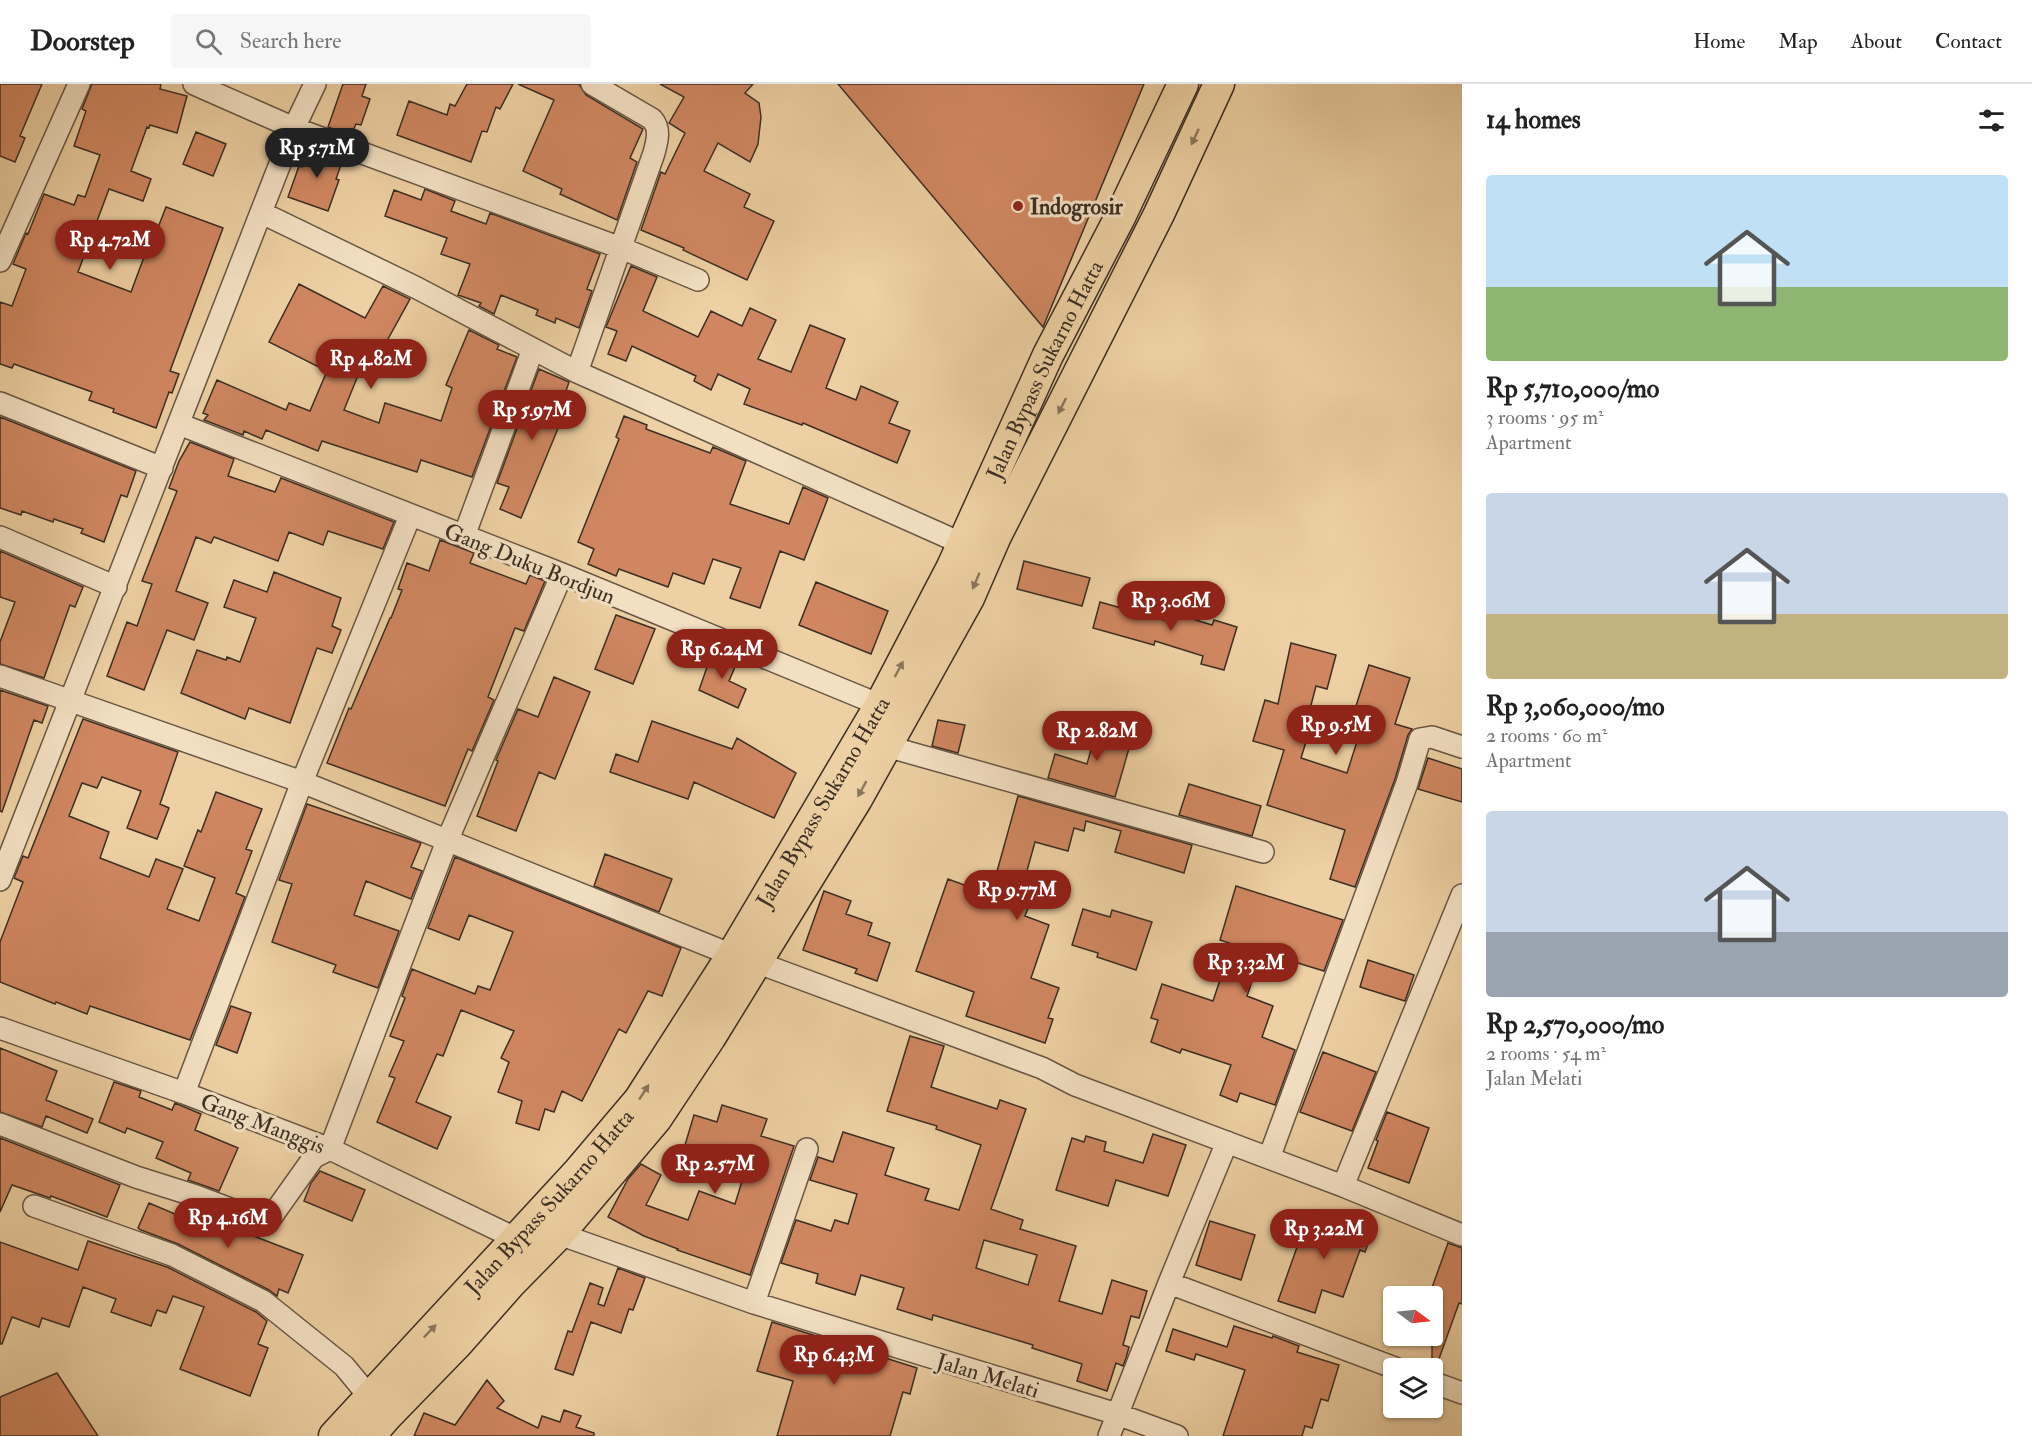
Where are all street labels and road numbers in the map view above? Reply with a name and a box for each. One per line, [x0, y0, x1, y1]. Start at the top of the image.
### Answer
street label: Jalan Bypass Sukarno Hatta [980, 255, 1110, 485]
street label: Gang Duku Bordjun [440, 517, 619, 611]
street label: Jalan Bypass Sukarno Hatta [750, 692, 897, 914]
street label: Gang Manggis [197, 1087, 329, 1160]
street label: Jalan Bypass Sukarno Hatta [458, 1103, 641, 1302]
street label: Jalan Melati [932, 1347, 1043, 1405]

